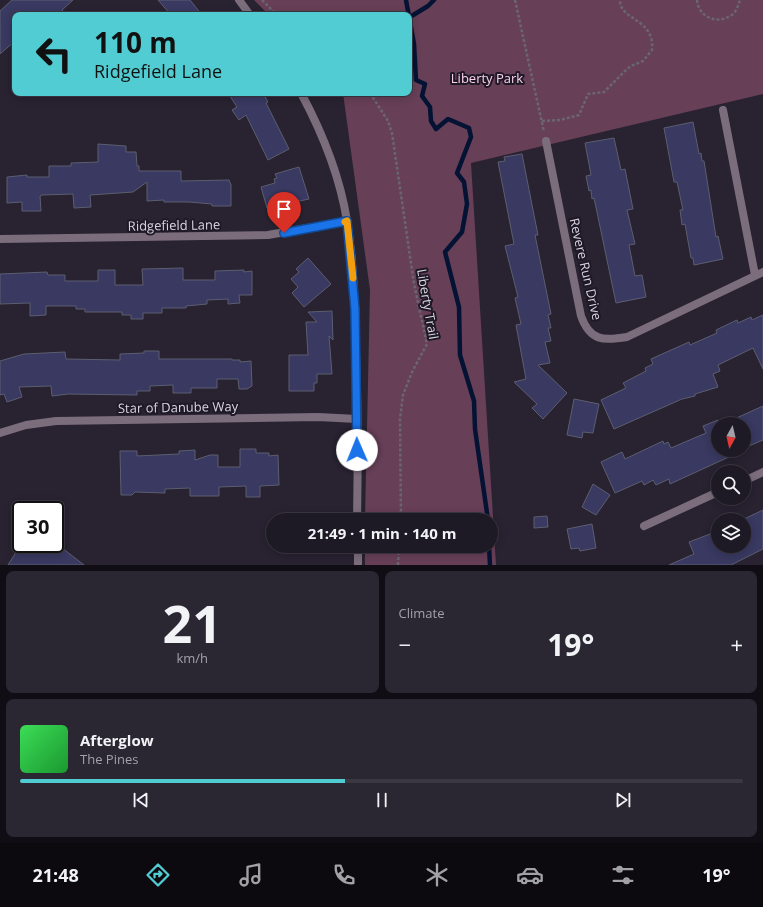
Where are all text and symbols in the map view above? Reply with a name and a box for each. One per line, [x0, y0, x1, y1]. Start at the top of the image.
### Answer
text: 110 m [94, 23, 177, 61]
icon: left [28, 28, 80, 80]
text: Ridgefield Lane [94, 59, 222, 83]
park label: Liberty Park [451, 69, 523, 87]
pin [267, 192, 301, 233]
icon: arrive [273, 198, 295, 220]
street label: Ridgefield Lane [128, 215, 220, 235]
street label: Revere Run Drive [566, 216, 606, 322]
street label: Liberty Trail [413, 267, 443, 341]
street label: Star of Danube Way [118, 397, 239, 417]
north arrow [711, 417, 751, 457]
map controls [711, 417, 751, 553]
position arrow [336, 429, 378, 471]
button: search [711, 465, 751, 505]
speed limit sign: 30 [12, 501, 64, 553]
button: layers [711, 513, 751, 553]
text: 21:49 · 1 min · 140 m [308, 523, 456, 543]
text: 21 [163, 587, 222, 658]
text: Climate [399, 604, 444, 622]
text: 19° [547, 624, 594, 665]
text: − [399, 629, 411, 659]
text: + [730, 629, 743, 659]
text: km/h [176, 649, 208, 667]
text: Afterglow [80, 730, 154, 750]
text: The Pines [80, 750, 138, 768]
icon: previous [130, 789, 152, 811]
icon: pause [371, 789, 393, 811]
icon: next [612, 789, 634, 811]
icon: directions [144, 861, 172, 889]
icon: music [237, 861, 265, 889]
icon: phone [330, 861, 358, 889]
icon: climate [423, 861, 451, 889]
icon: car [516, 861, 544, 889]
icon: filters [609, 861, 637, 889]
text: 21:48 [33, 863, 79, 887]
text: 19° [702, 863, 730, 887]

